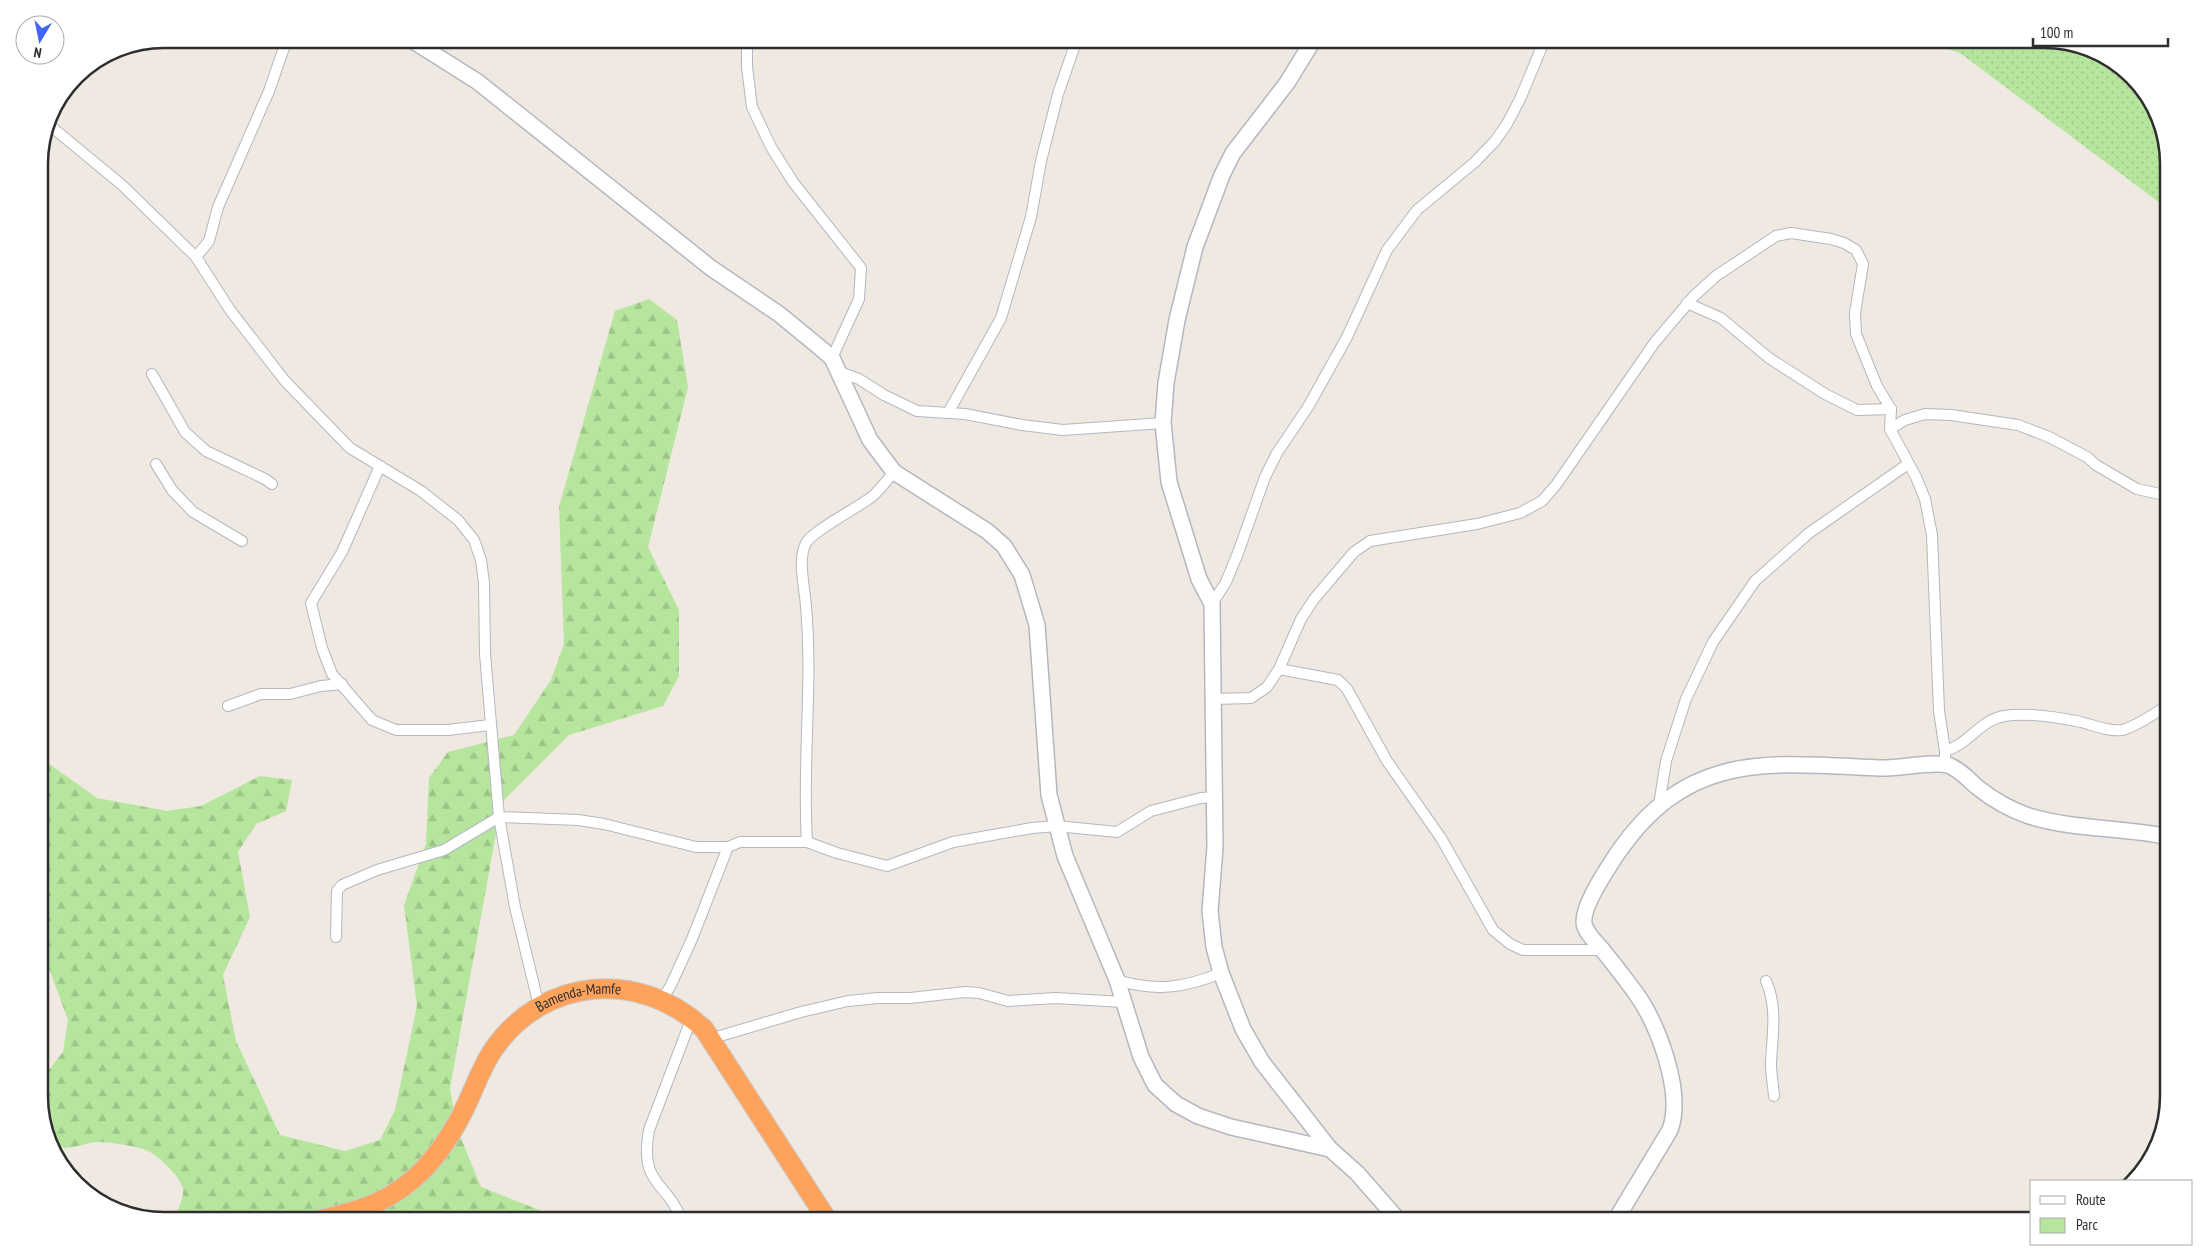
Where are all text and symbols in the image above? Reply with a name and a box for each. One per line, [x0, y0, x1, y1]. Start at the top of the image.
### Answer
north arrow [15, 15, 65, 65]
scale bar [2033, 15, 2168, 47]
text: 100 m [2040, 23, 2073, 42]
text: N [32, 43, 43, 62]
street label: Bamenda-Mamfe [532, 979, 622, 1016]
legend [2030, 1180, 2193, 1245]
text: Route [2076, 1190, 2106, 1209]
text: Parc [2076, 1215, 2098, 1234]

